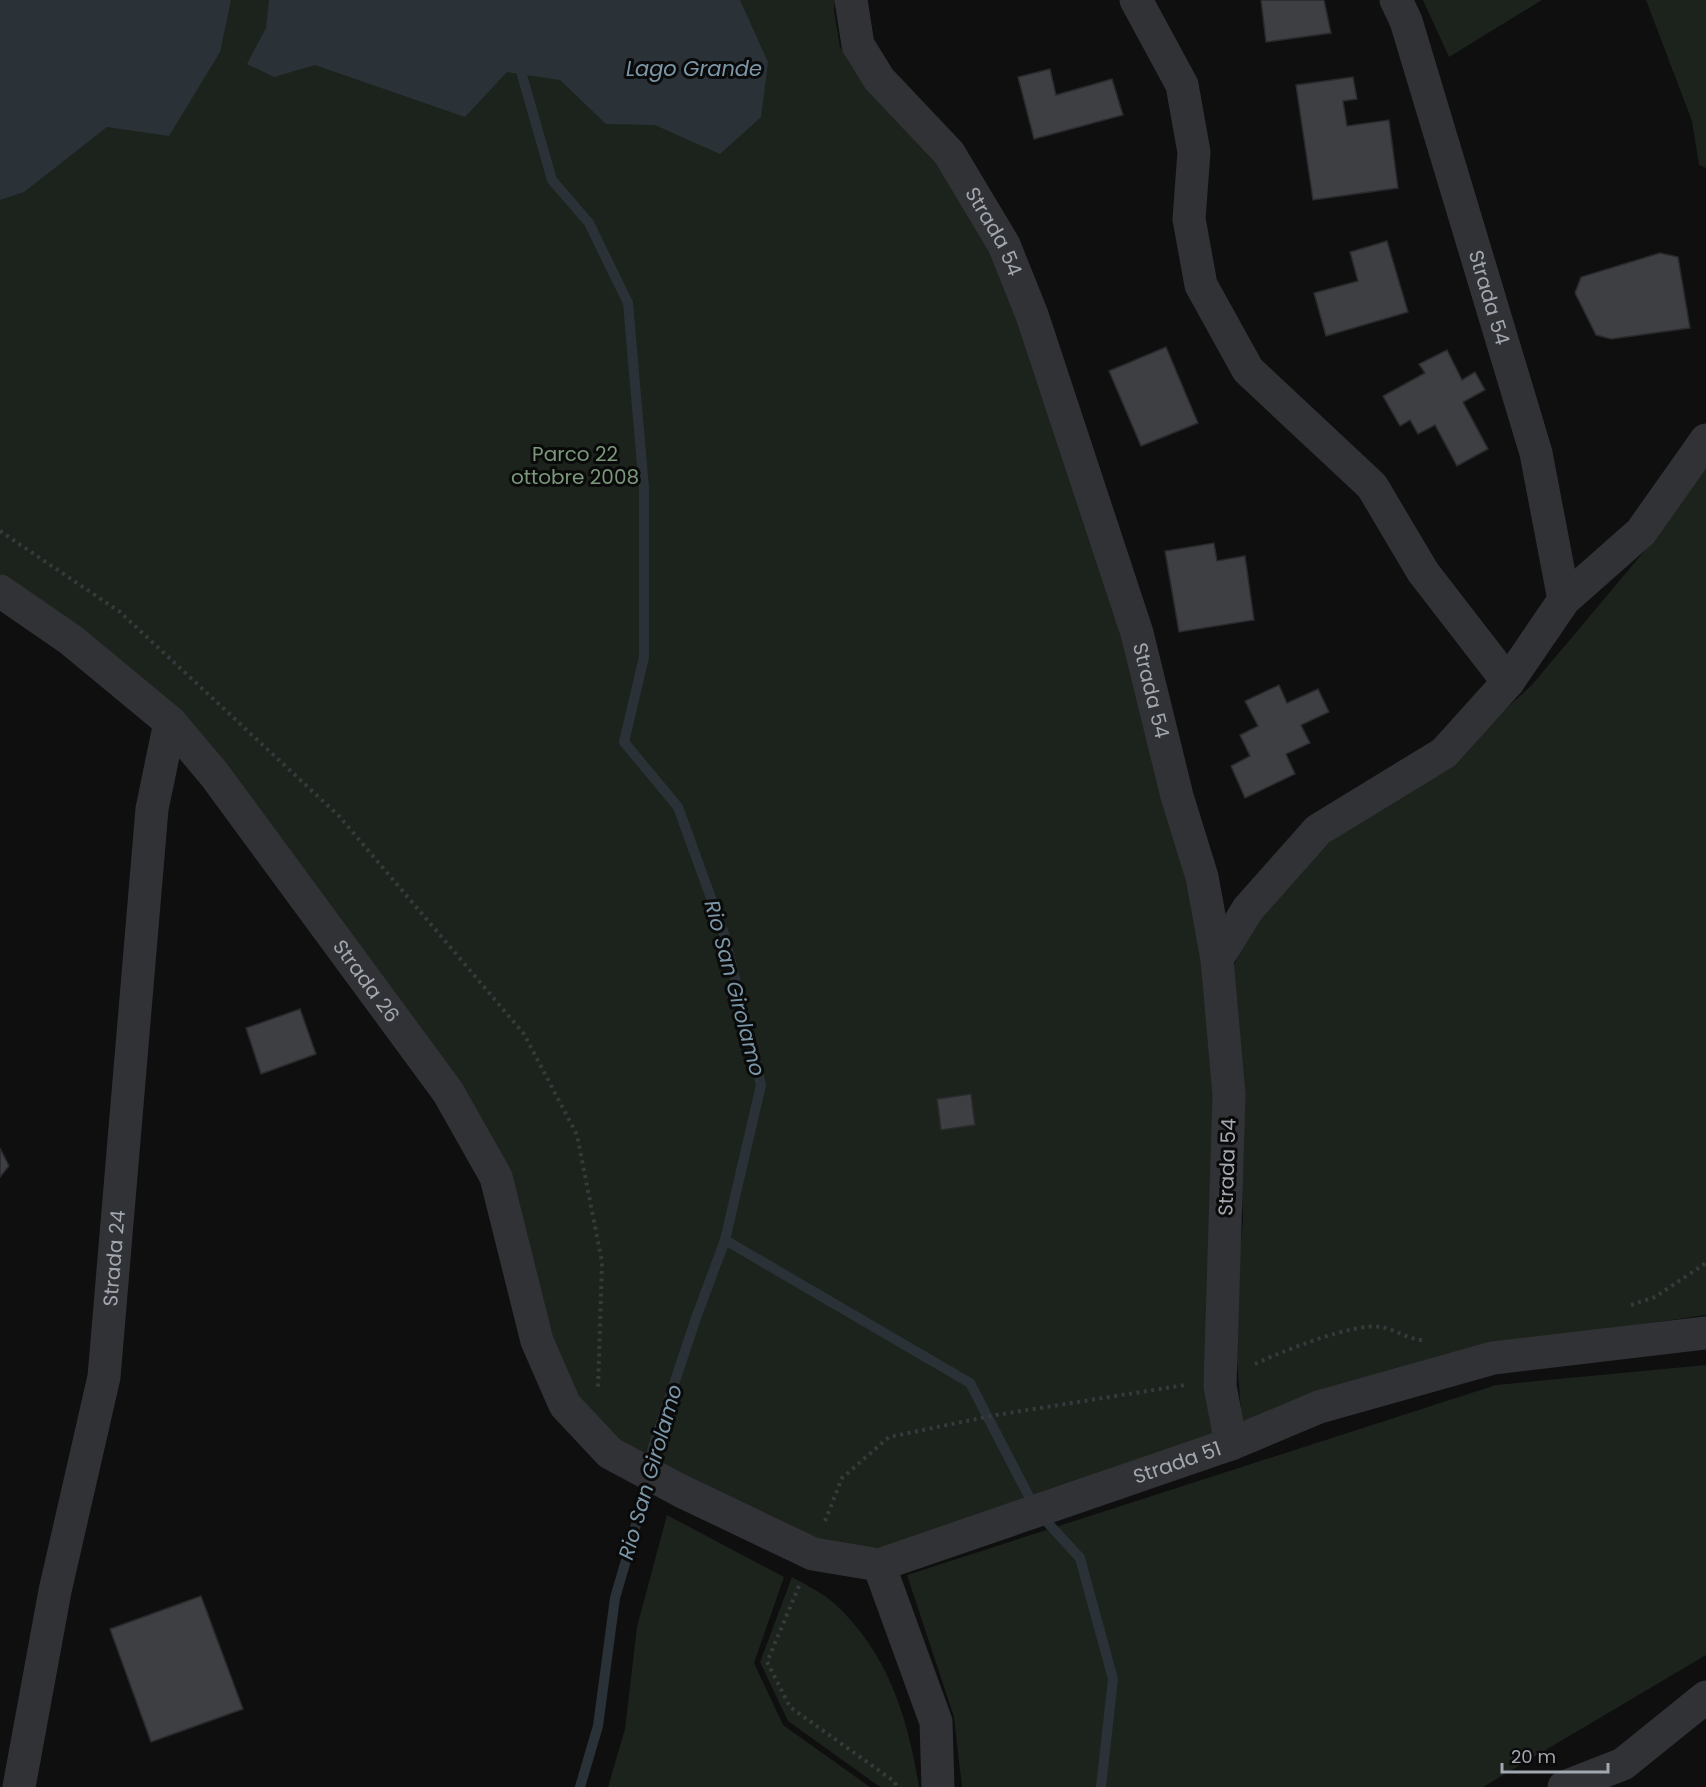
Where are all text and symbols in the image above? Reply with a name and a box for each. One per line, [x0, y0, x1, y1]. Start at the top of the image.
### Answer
water label: Lago Grande [626, 54, 762, 83]
street label: Strada 54 [958, 182, 1029, 280]
street label: Strada 54 [1462, 247, 1517, 348]
park label: Parco 22 ottobre 2008 [511, 440, 639, 491]
street label: Strada 54 [1126, 640, 1176, 741]
water label: Rio San Girolamo [698, 897, 772, 1079]
street label: Strada 26 [326, 934, 406, 1028]
street label: Strada 54 [1211, 1118, 1243, 1216]
street label: Strada 24 [96, 1209, 132, 1308]
water label: Rio San Girolamo [611, 1381, 689, 1563]
street label: Strada 51 [1129, 1434, 1225, 1491]
scale bar [1502, 1736, 1608, 1774]
text: 20 m [1511, 1744, 1556, 1769]

